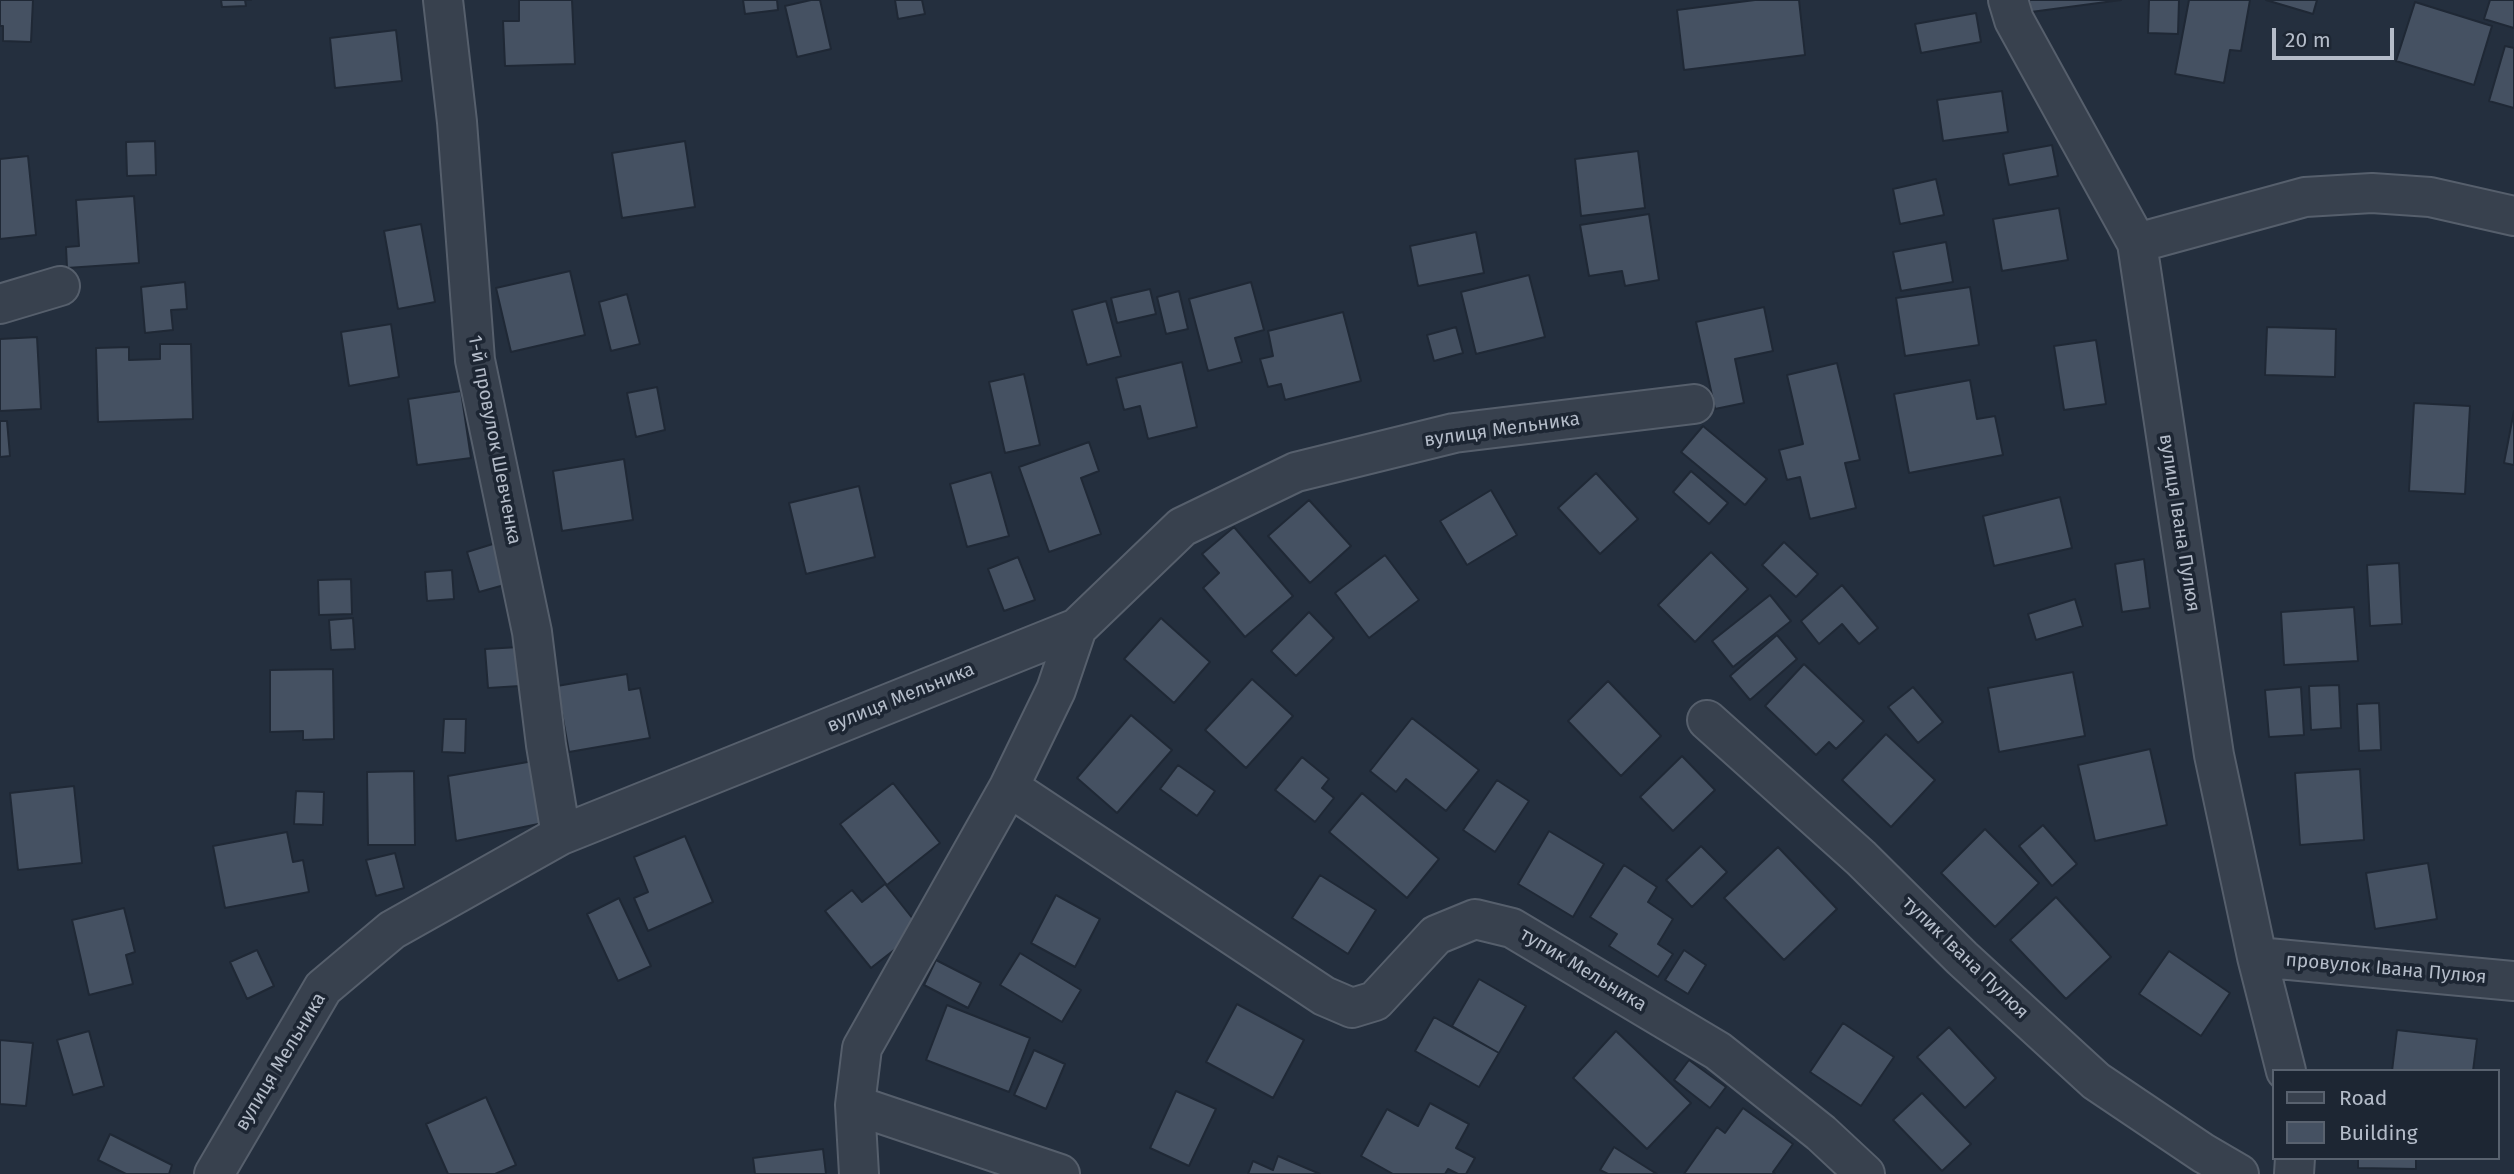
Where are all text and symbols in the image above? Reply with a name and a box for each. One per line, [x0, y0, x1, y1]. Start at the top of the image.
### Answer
scale bar [2276, 14, 2398, 58]
text: 20 m [2285, 27, 2331, 53]
street label: 1-й провулок Шевченка [463, 333, 525, 547]
street label: вулиця Мельника [1423, 408, 1581, 452]
street label: вулиця Івана Пулюя [2154, 432, 2204, 614]
street label: вулиця Мельника [824, 658, 978, 738]
street label: тупик Івана Пулюя [1897, 892, 2033, 1024]
street label: тупик Мельника [1516, 923, 1650, 1017]
street label: провулок Івана Пулюя [2285, 949, 2487, 989]
street label: вулиця Мельника [231, 989, 331, 1135]
legend [2272, 1069, 2500, 1160]
text: Road [2339, 1085, 2387, 1111]
text: Building [2339, 1120, 2418, 1146]

